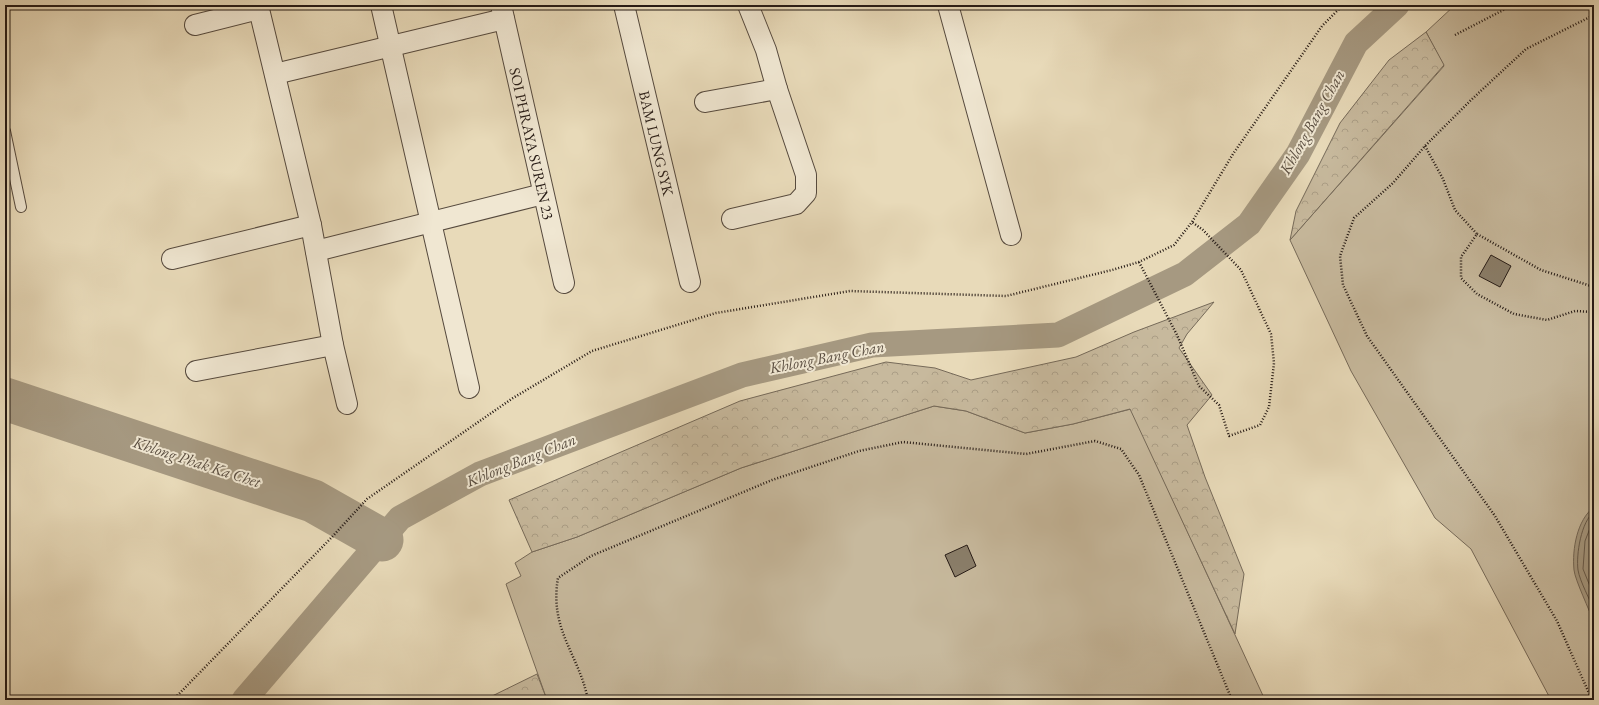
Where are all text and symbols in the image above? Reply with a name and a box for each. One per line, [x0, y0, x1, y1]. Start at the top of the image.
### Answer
street label: SOI PHRAYA SUREN 23 [506, 66, 559, 221]
water label: Khlong Bang Chan [1274, 66, 1349, 179]
street label: BAM LUNG SYK [635, 89, 679, 198]
water label: Khlong Bang Chan [767, 336, 886, 379]
water label: Khlong Bang Chan [462, 428, 579, 492]
water label: Khlong Phak Ka Chet [130, 431, 265, 493]

